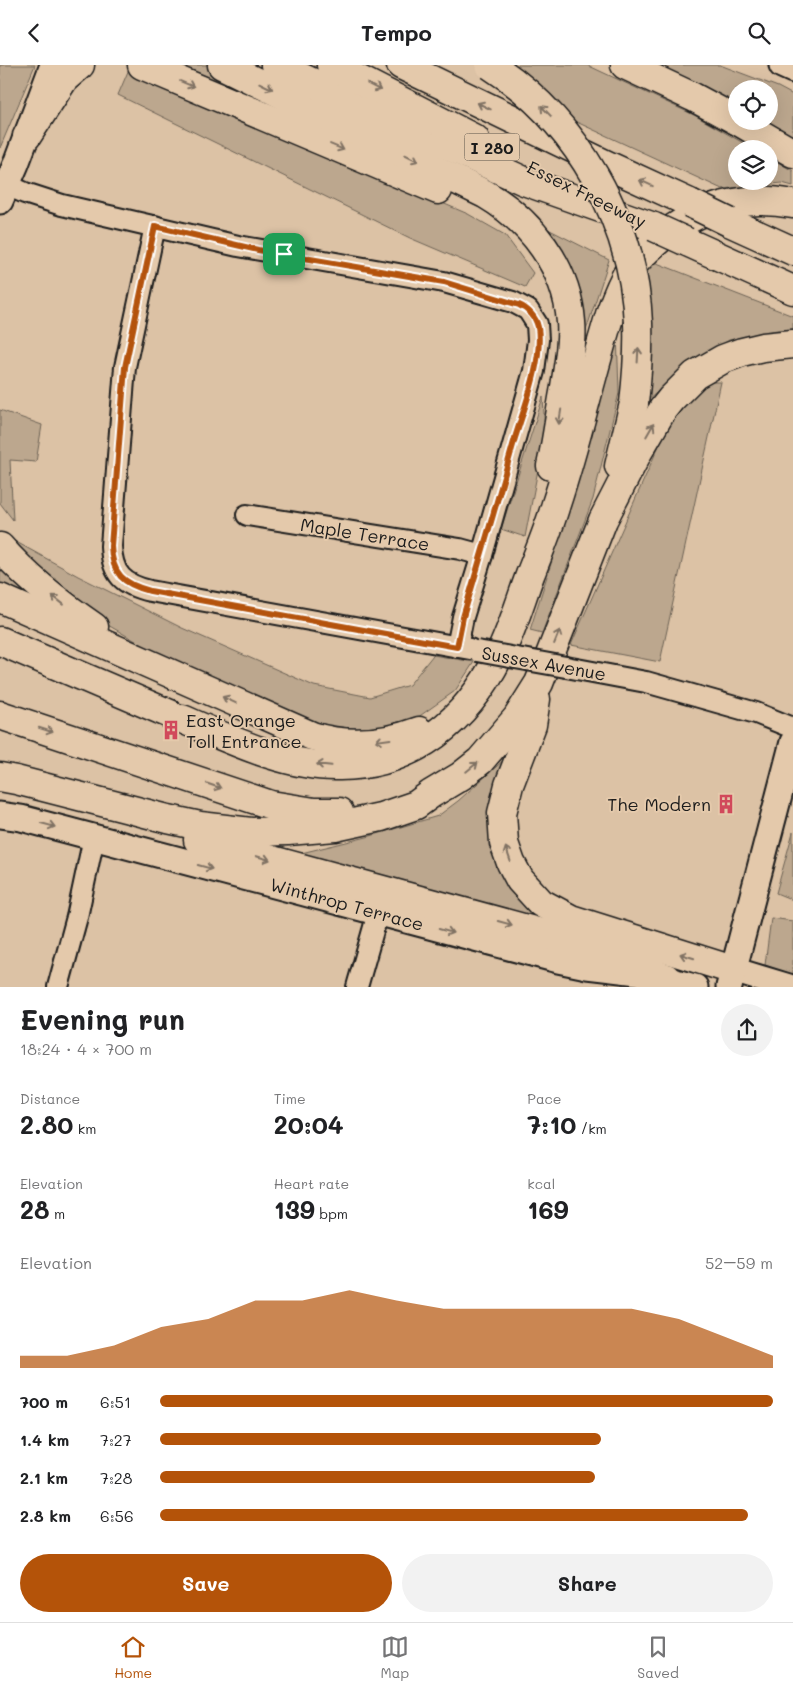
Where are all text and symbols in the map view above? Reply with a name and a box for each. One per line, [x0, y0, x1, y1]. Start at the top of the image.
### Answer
text: Tempo [361, 18, 432, 47]
icon: back [20, 19, 48, 47]
icon: search [745, 19, 773, 47]
one-way arrow [179, 80, 194, 89]
map controls [728, 80, 778, 190]
button: locate [728, 80, 778, 130]
one-way arrow [258, 82, 273, 92]
one-way arrow [367, 82, 382, 92]
one-way arrow [476, 101, 491, 111]
one-way arrow [540, 105, 552, 118]
road number: I 280 [464, 133, 520, 160]
button: layers [728, 140, 778, 190]
one-way arrow [329, 143, 344, 153]
one-way arrow [404, 154, 419, 163]
street label: Essex Freeway [523, 155, 651, 233]
one-way arrow [639, 178, 654, 187]
pin [263, 233, 305, 275]
icon: arrive [270, 240, 298, 268]
one-way arrow [634, 347, 643, 363]
one-way arrow [554, 408, 564, 424]
one-way arrow [645, 423, 655, 438]
street label: Maple Terrace [299, 512, 431, 556]
one-way arrow [51, 595, 64, 606]
one-way arrow [553, 630, 562, 645]
street label: Sussex Avenue [480, 640, 608, 686]
one-way arrow [222, 695, 237, 704]
place label: East Orange Toll Entrance [186, 708, 302, 753]
building icon: East Orange Toll Entrance [160, 719, 182, 741]
one-way arrow [38, 726, 54, 735]
one-way arrow [376, 736, 392, 746]
one-way arrow [316, 761, 332, 770]
one-way arrow [465, 762, 478, 773]
one-way arrow [206, 782, 222, 791]
place label: The Modern [607, 792, 711, 816]
building icon: The Modern [715, 793, 737, 815]
one-way arrow [39, 821, 55, 830]
one-way arrow [503, 847, 512, 863]
one-way arrow [255, 854, 271, 864]
one-way arrow [196, 862, 212, 872]
street label: Winthrop Terrace [268, 872, 426, 936]
one-way arrow [496, 919, 512, 928]
one-way arrow [438, 927, 454, 936]
one-way arrow [679, 950, 695, 960]
text: Evening run [20, 1001, 185, 1037]
button: share [721, 1004, 773, 1056]
text: 18:24 · 4 × 700 m [20, 1038, 152, 1059]
text: Distance [20, 1089, 80, 1108]
text: Time [274, 1089, 306, 1108]
text: Pace [527, 1089, 562, 1108]
text: 2.80 [20, 1108, 73, 1140]
text: 20:04 [274, 1108, 344, 1140]
text: 7:10 [527, 1108, 576, 1140]
text: km [73, 1119, 96, 1138]
text: /km [576, 1119, 607, 1138]
text: Elevation [20, 1174, 83, 1193]
text: Heart rate [274, 1174, 349, 1193]
text: kcal [527, 1174, 555, 1193]
text: 28 [20, 1193, 49, 1225]
text: 139 [274, 1193, 315, 1225]
text: 169 [527, 1193, 569, 1225]
text: m [49, 1204, 65, 1223]
text: bpm [315, 1204, 348, 1223]
text: Elevation [20, 1252, 92, 1273]
text: 52–59 m [705, 1252, 773, 1273]
text: 700 m [20, 1391, 68, 1412]
text: 6:51 [100, 1391, 131, 1412]
text: 1.4 km [20, 1429, 69, 1450]
text: 7:27 [100, 1429, 132, 1450]
text: 2.1 km [20, 1467, 68, 1488]
text: 7:28 [100, 1467, 132, 1488]
text: 2.8 km [20, 1505, 71, 1526]
text: 6:56 [100, 1505, 134, 1526]
button: Save [20, 1554, 392, 1612]
button: Share [402, 1554, 773, 1612]
tab: Home [114, 1633, 152, 1682]
tab: Map [381, 1633, 409, 1682]
tab: Saved [637, 1633, 679, 1682]

